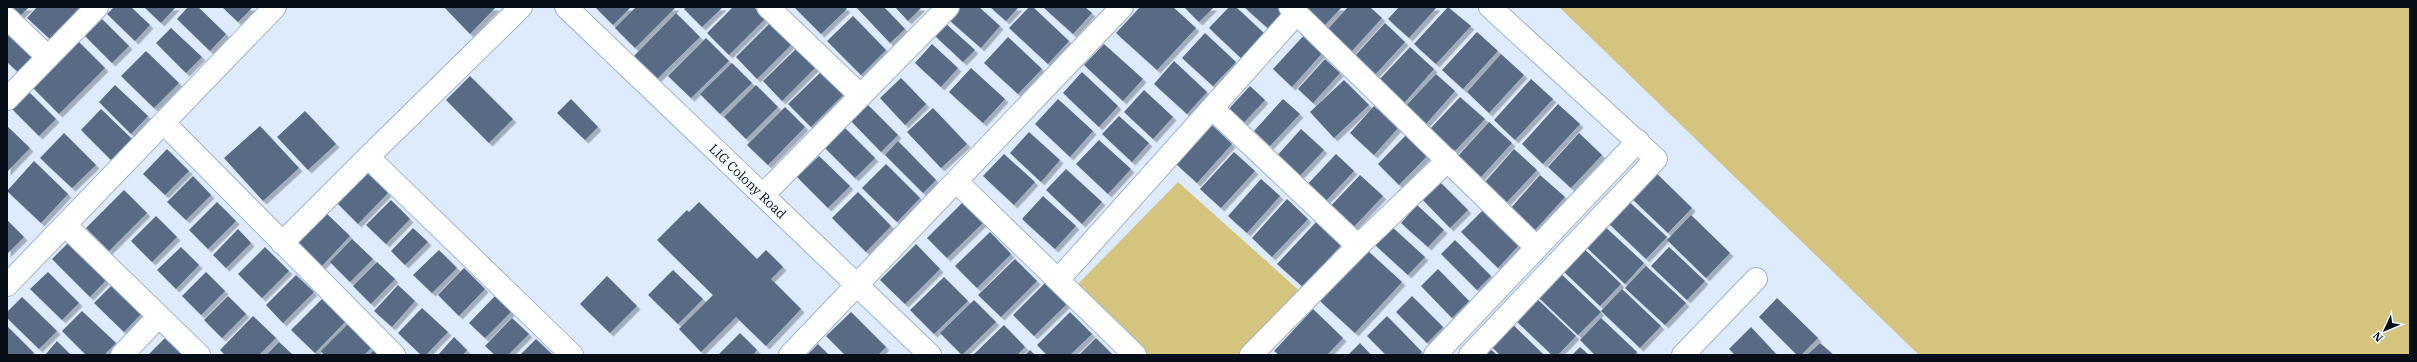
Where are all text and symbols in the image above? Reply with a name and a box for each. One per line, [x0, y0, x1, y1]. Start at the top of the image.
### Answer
street label: LIG Colony Road [706, 140, 790, 222]
north arrow [2365, 310, 2405, 350]
text: N [2370, 329, 2386, 345]

